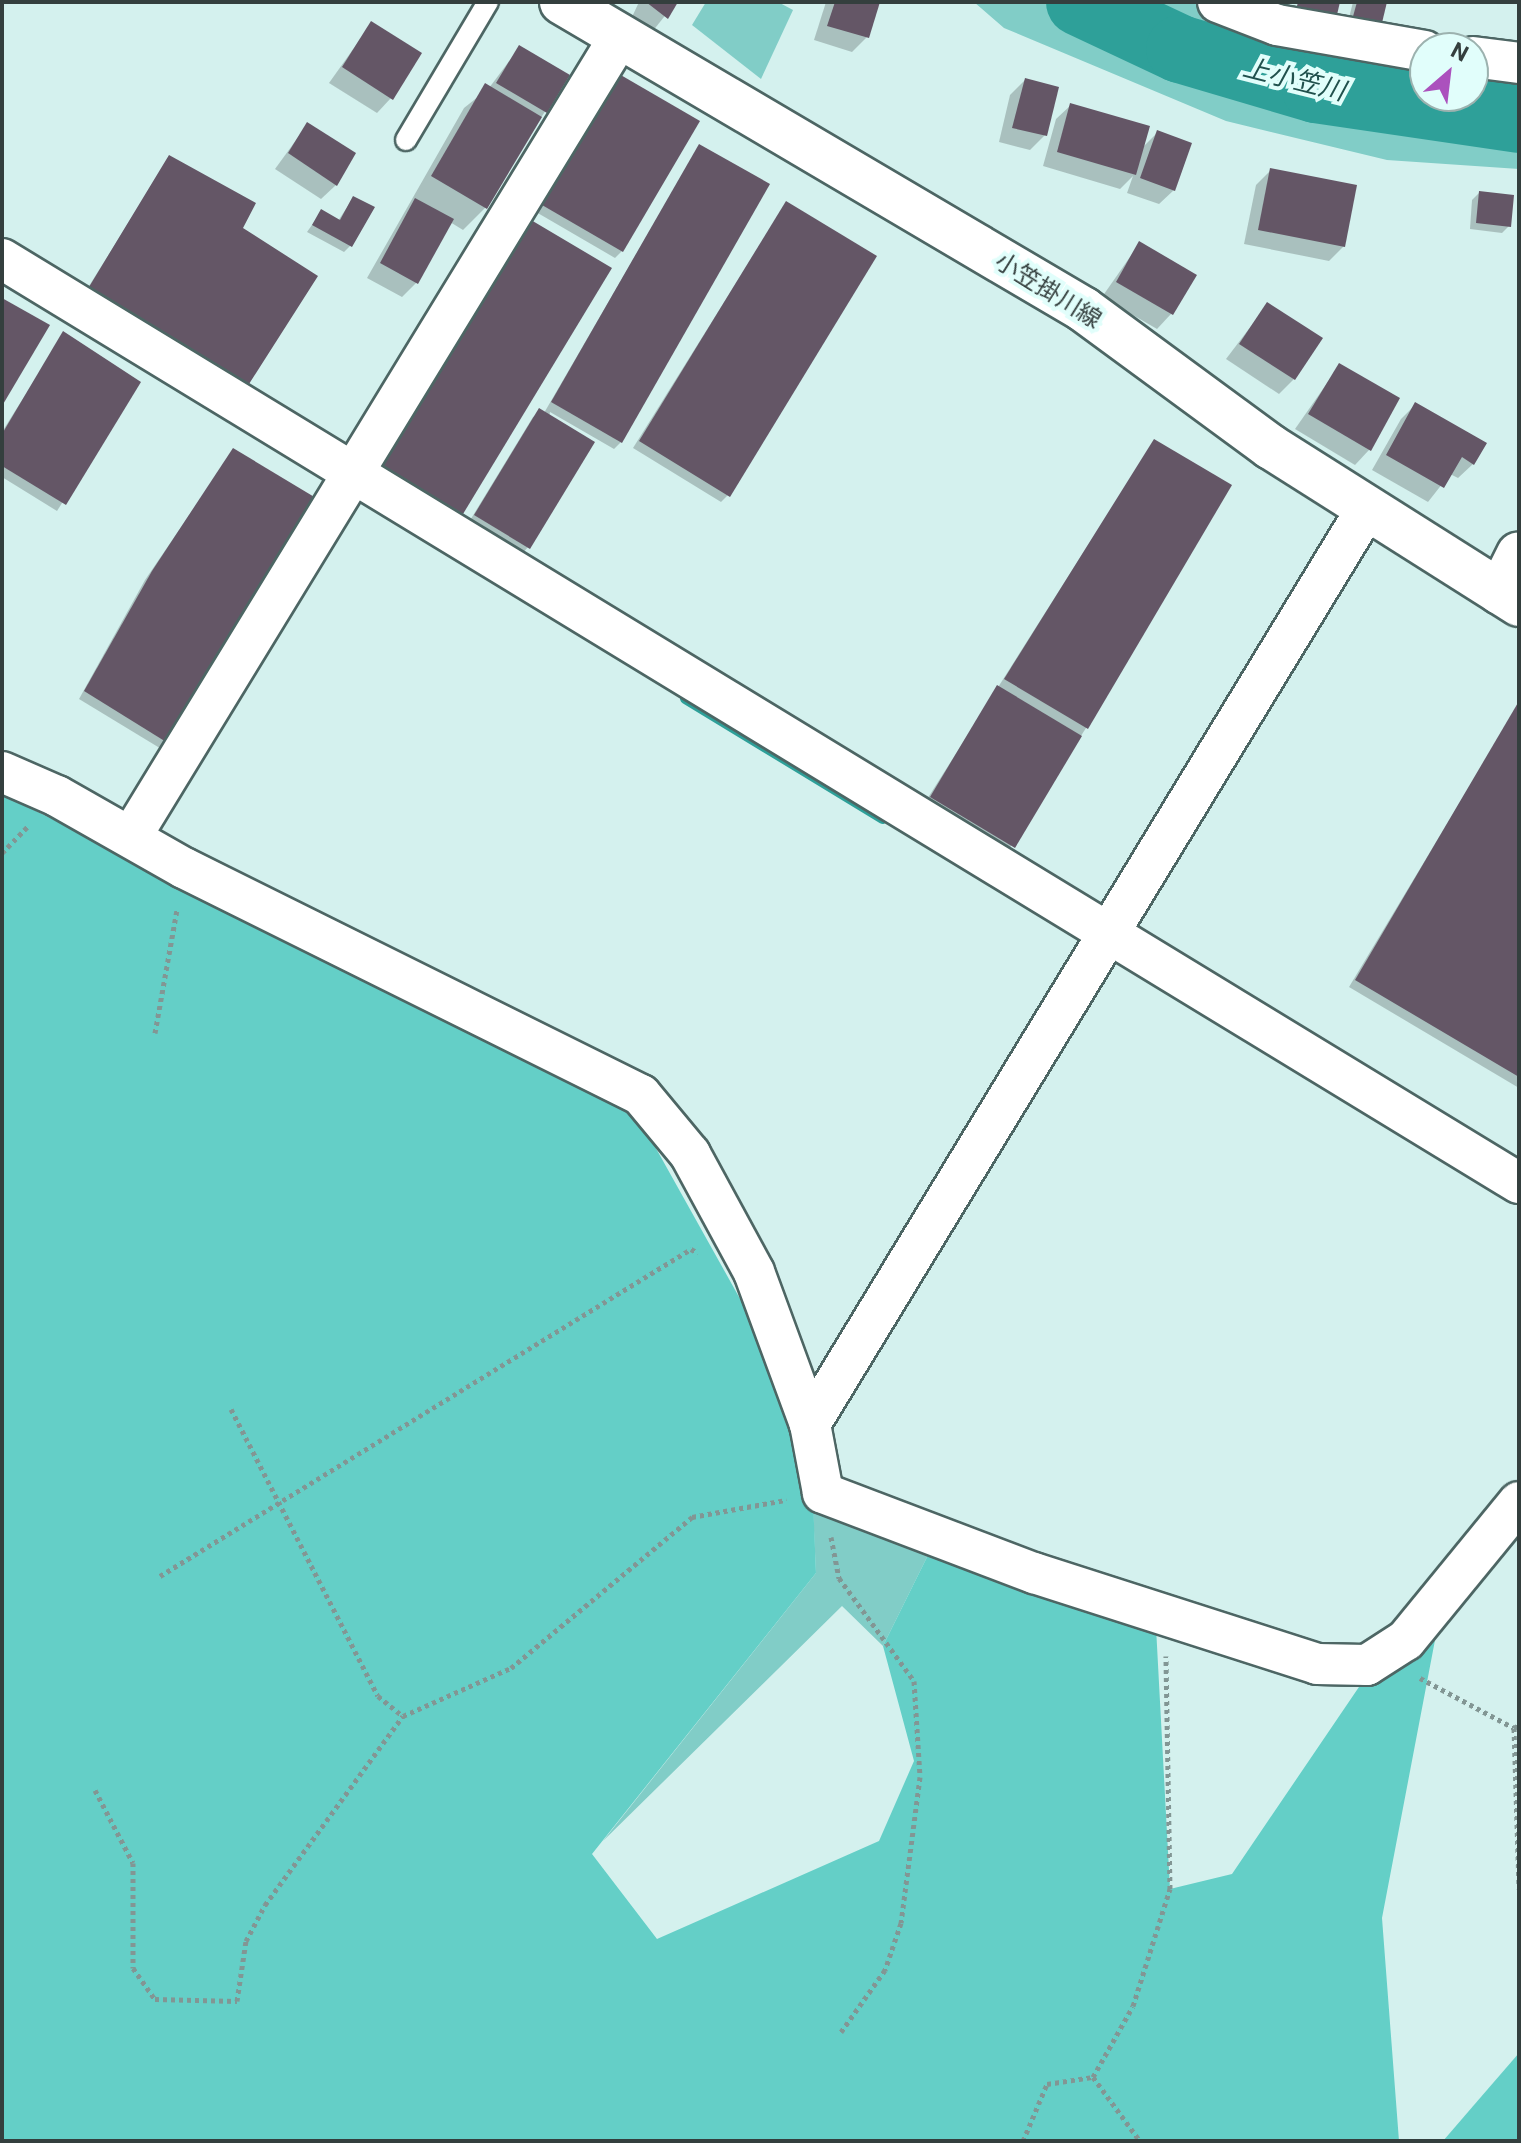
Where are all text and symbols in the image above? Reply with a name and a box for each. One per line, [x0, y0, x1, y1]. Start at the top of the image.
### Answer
north arrow [1409, 32, 1489, 112]
text: N [1447, 37, 1472, 67]
water label: 上小笠川 [1240, 52, 1348, 108]
street label: 小笠掛川線 [989, 247, 1107, 335]

